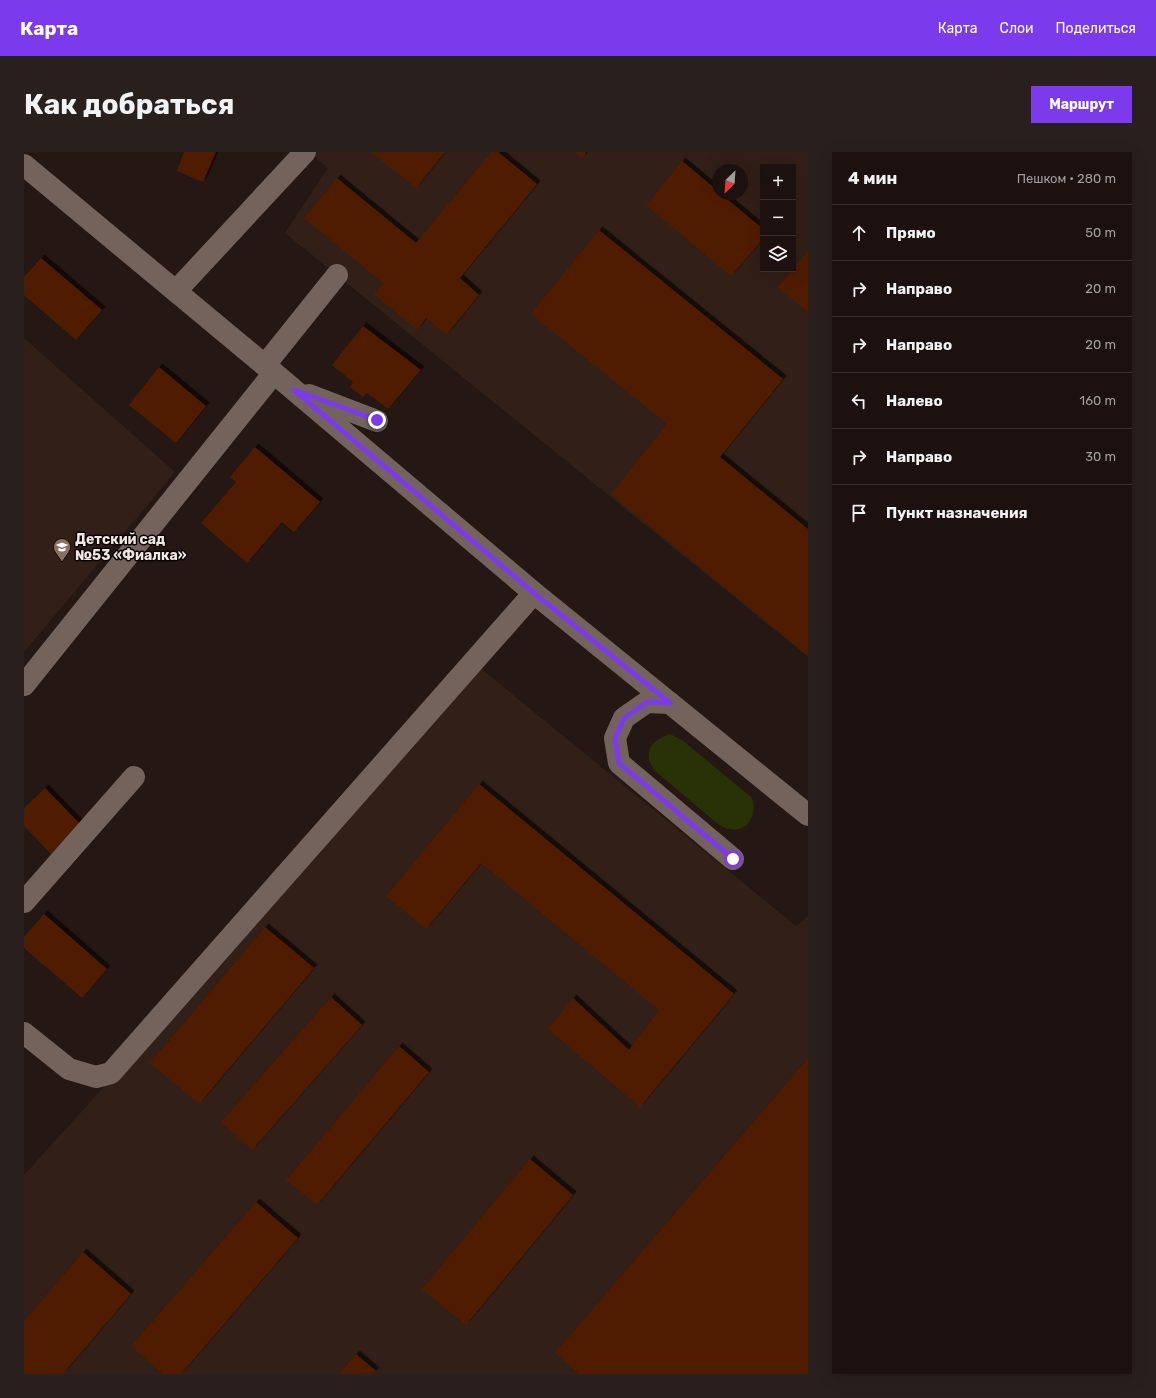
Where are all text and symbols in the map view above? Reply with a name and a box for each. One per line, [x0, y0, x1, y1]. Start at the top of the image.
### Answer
text: Карта [20, 17, 78, 40]
text: Карта [938, 20, 978, 37]
text: Слои [1000, 20, 1034, 37]
text: Поделиться [1056, 20, 1136, 37]
button: Маршрут [1031, 86, 1132, 123]
text: Как добраться [24, 88, 234, 121]
north arrow [712, 164, 748, 200]
map controls [760, 164, 796, 272]
button: + [760, 164, 796, 200]
text: 4 мин [848, 168, 897, 188]
text: Пешком · 280 m [1017, 171, 1116, 186]
button: − [760, 200, 796, 236]
icon: ahead [848, 222, 870, 244]
text: Прямо [886, 224, 936, 242]
text: 50 m [1085, 225, 1116, 240]
button: layers [760, 236, 796, 272]
icon: right [848, 278, 870, 300]
text: Направо [886, 280, 952, 298]
text: 20 m [1085, 281, 1116, 296]
icon: right [848, 334, 870, 356]
text: Направо [886, 336, 952, 354]
text: 20 m [1085, 337, 1116, 352]
icon: left [848, 390, 870, 412]
text: Налево [886, 392, 943, 410]
text: 160 m [1080, 393, 1116, 408]
route end [368, 411, 386, 429]
icon: right [848, 446, 870, 468]
text: Направо [886, 448, 952, 466]
text: 30 m [1085, 449, 1116, 464]
icon: arrive [848, 502, 870, 524]
text: Пункт назначения [886, 504, 1028, 522]
place label: Детский сад №53 «Фиалка» [75, 531, 187, 564]
school or university icon: Детский сад №53 «Фиалка» [52, 537, 72, 562]
route start [724, 850, 742, 868]

